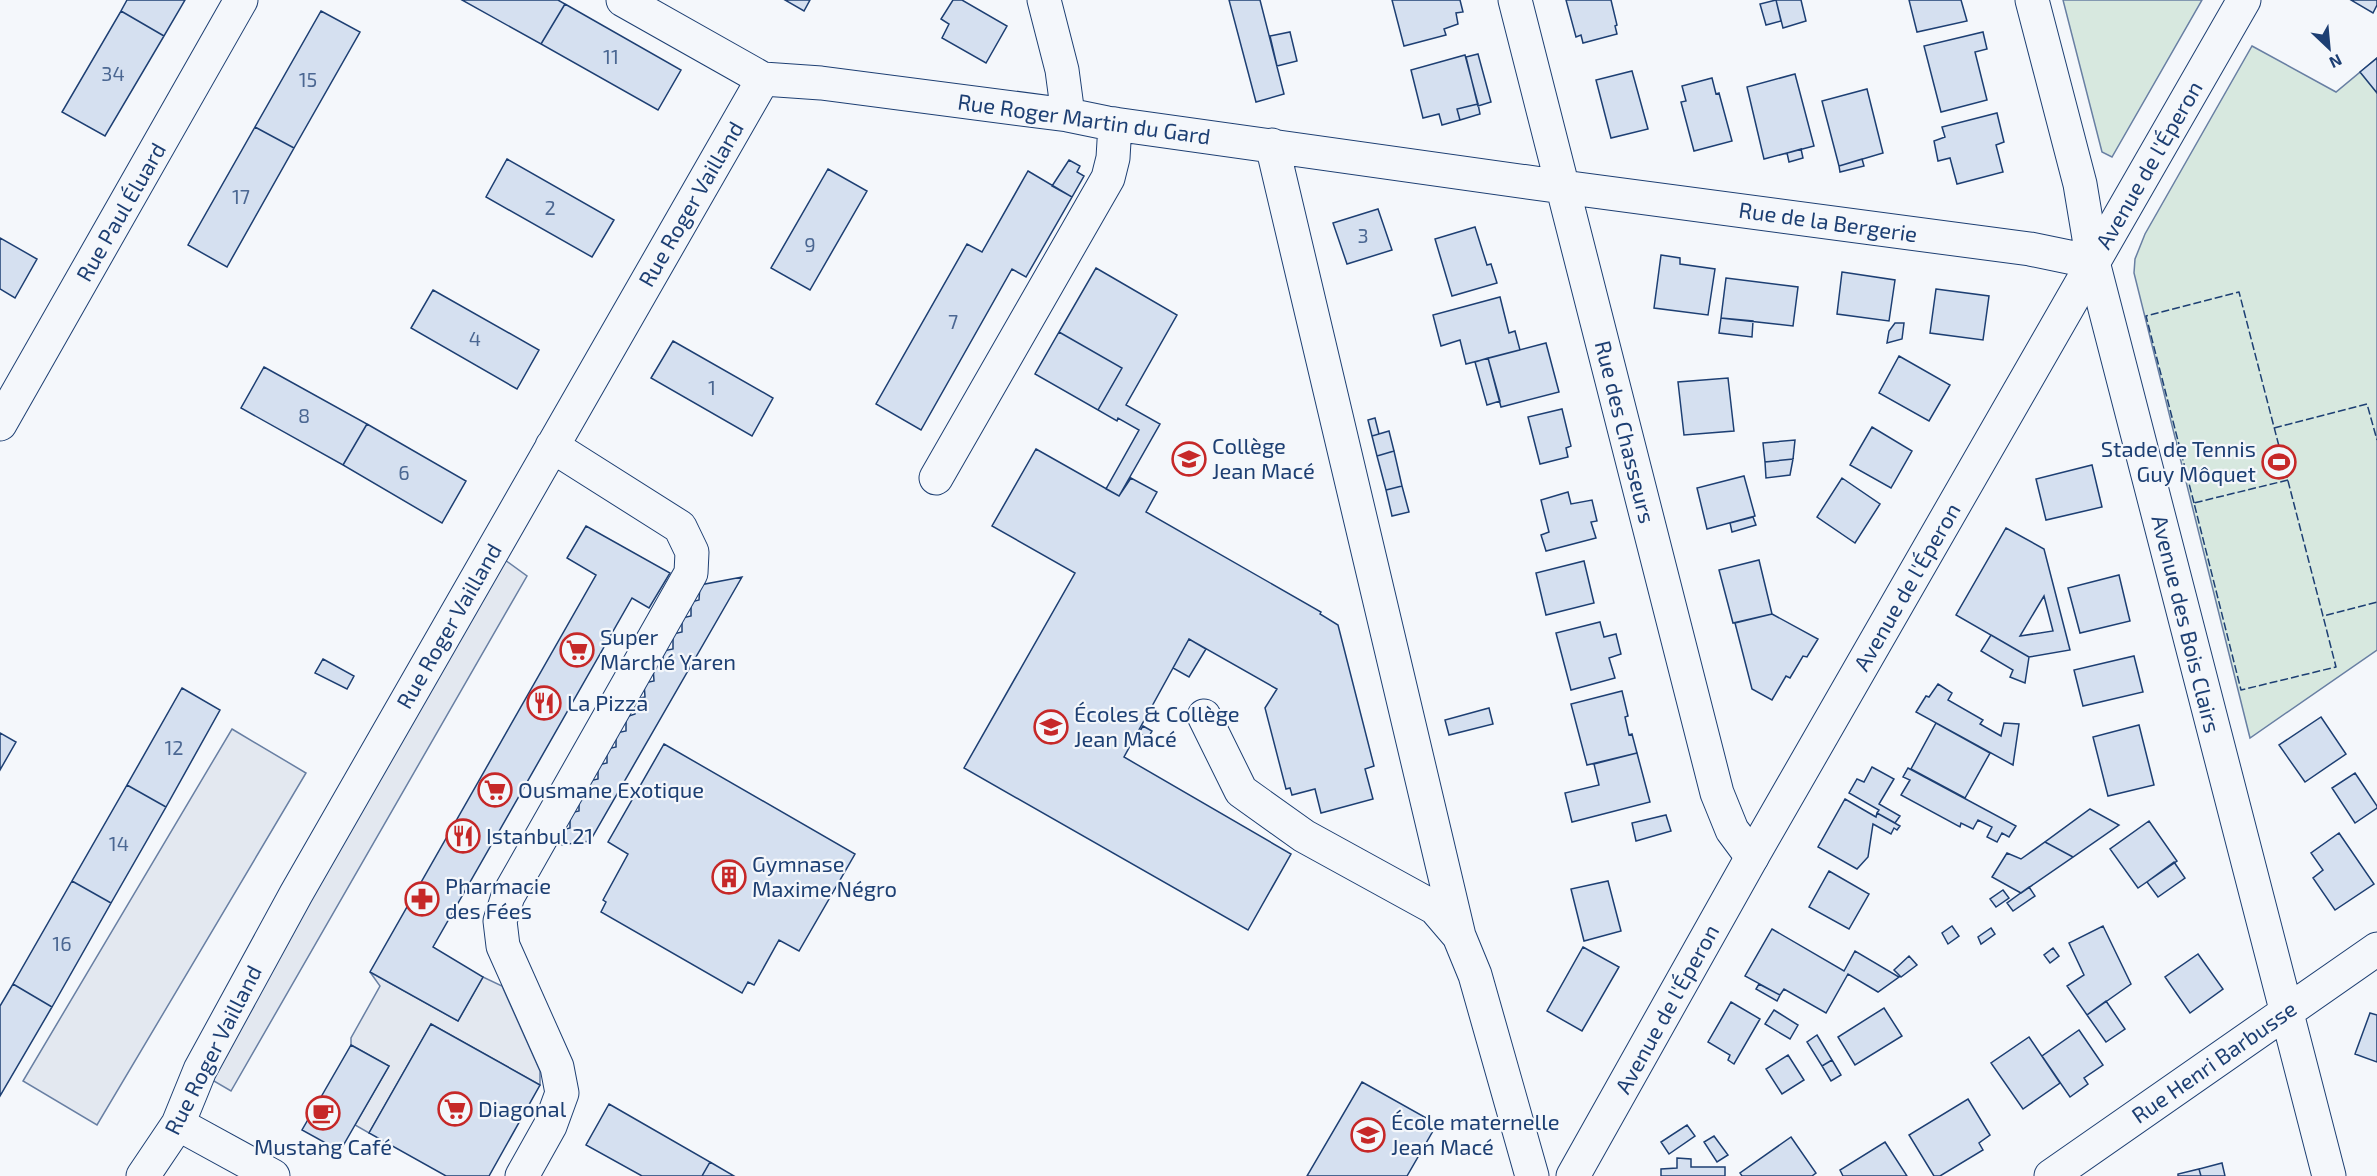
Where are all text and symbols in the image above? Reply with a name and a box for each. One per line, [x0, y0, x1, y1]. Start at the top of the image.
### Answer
north arrow [2299, 18, 2359, 78]
house number: 11 [603, 44, 619, 68]
text: N [2326, 51, 2345, 73]
house number: 34 [101, 61, 125, 85]
house number: 15 [299, 67, 317, 91]
street label: Avenue de l'Éperon [2090, 76, 2207, 253]
street label: Rue Roger Martin du Gard [956, 87, 1212, 149]
street label: Rue Roger Vailland [632, 116, 748, 291]
street label: Rue Paul Éluard [70, 137, 170, 286]
house number: 17 [232, 184, 250, 208]
house number: 2 [544, 195, 556, 219]
street label: Rue de la Bergerie [1737, 196, 1919, 246]
house number: 3 [1357, 223, 1369, 247]
house number: 9 [804, 232, 816, 256]
house number: 7 [948, 309, 958, 333]
house number: 4 [469, 326, 481, 350]
street label: Rue des Chasseurs [1591, 338, 1661, 526]
house number: 1 [708, 375, 716, 399]
house number: 8 [298, 403, 310, 427]
place label: Collège Jean Macé [1212, 432, 1315, 483]
place label: Stade de Tennis Guy Môquet [2101, 435, 2256, 486]
school or university icon: Collège Jean Macé [1171, 441, 1207, 477]
sports icon: Stade de Tennis Guy Môquet [2261, 444, 2297, 480]
house number: 6 [398, 460, 410, 484]
street label: Avenue de l'Éperon [1848, 498, 1965, 675]
street label: Avenue des Bois Clairs [2147, 512, 2227, 735]
street label: Rue Roger Vailland [390, 538, 506, 713]
place label: Super Marché Yaren [600, 623, 736, 674]
supermarket icon: Super Marché Yaren [559, 632, 595, 668]
restaurant icon: La Pizza [526, 685, 562, 721]
place label: La Pizza [567, 689, 648, 715]
place label: Écoles & Collège Jean Macé [1074, 700, 1240, 751]
school or university icon: Écoles & Collège Jean Macé [1033, 709, 1069, 745]
house number: 12 [164, 735, 184, 759]
supermarket icon: Ousmane Exotique [477, 772, 513, 808]
place label: Ousmane Exotique [518, 776, 704, 802]
restaurant icon: Istanbul 21 [445, 818, 481, 854]
place label: Istanbul 21 [486, 822, 593, 848]
house number: 14 [109, 831, 129, 855]
place label: Gymnase Maxime Négro [752, 850, 897, 901]
building icon: Gymnase Maxime Négro [711, 859, 747, 895]
place label: Pharmacie des Fées [445, 872, 551, 923]
pharmacy icon: Pharmacie des Fées [404, 881, 440, 917]
street label: Avenue de l'Éperon [1609, 919, 1723, 1098]
house number: 16 [52, 931, 72, 955]
street label: Rue Roger Vailland [158, 961, 266, 1139]
street label: Rue Henri Barbusse [2126, 995, 2301, 1128]
supermarket icon: Diagonal [437, 1091, 473, 1127]
cafe icon: Mustang Café [305, 1095, 341, 1131]
place label: Diagonal [478, 1095, 567, 1121]
place label: École maternelle Jean Macé [1391, 1108, 1560, 1159]
school or university icon: École maternelle Jean Macé [1350, 1117, 1386, 1153]
place label: Mustang Café [254, 1133, 392, 1159]

